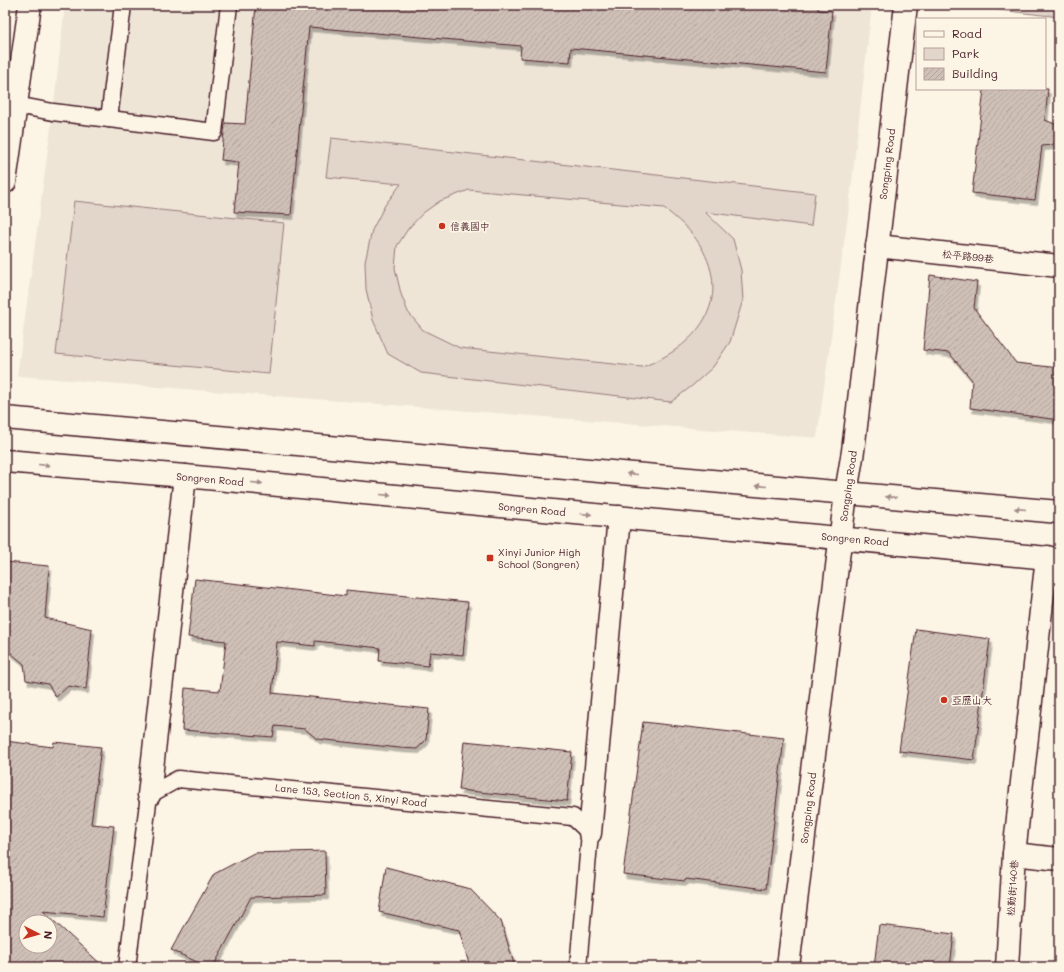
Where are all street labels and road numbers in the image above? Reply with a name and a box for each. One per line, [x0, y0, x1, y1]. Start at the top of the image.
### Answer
street label: Songping Road [876, 128, 898, 200]
street label: 松平路99巷 [941, 246, 995, 266]
street label: Songping Road [836, 450, 860, 522]
street label: Songren Road [176, 469, 244, 489]
street label: Songren Road [498, 499, 566, 519]
street label: Songren Road [821, 529, 889, 549]
street label: Songping Road [797, 772, 819, 844]
street label: Lane 153, Section 5, Xinyi Road [275, 780, 427, 810]
street label: 松勤街140巷 [1003, 858, 1021, 917]

